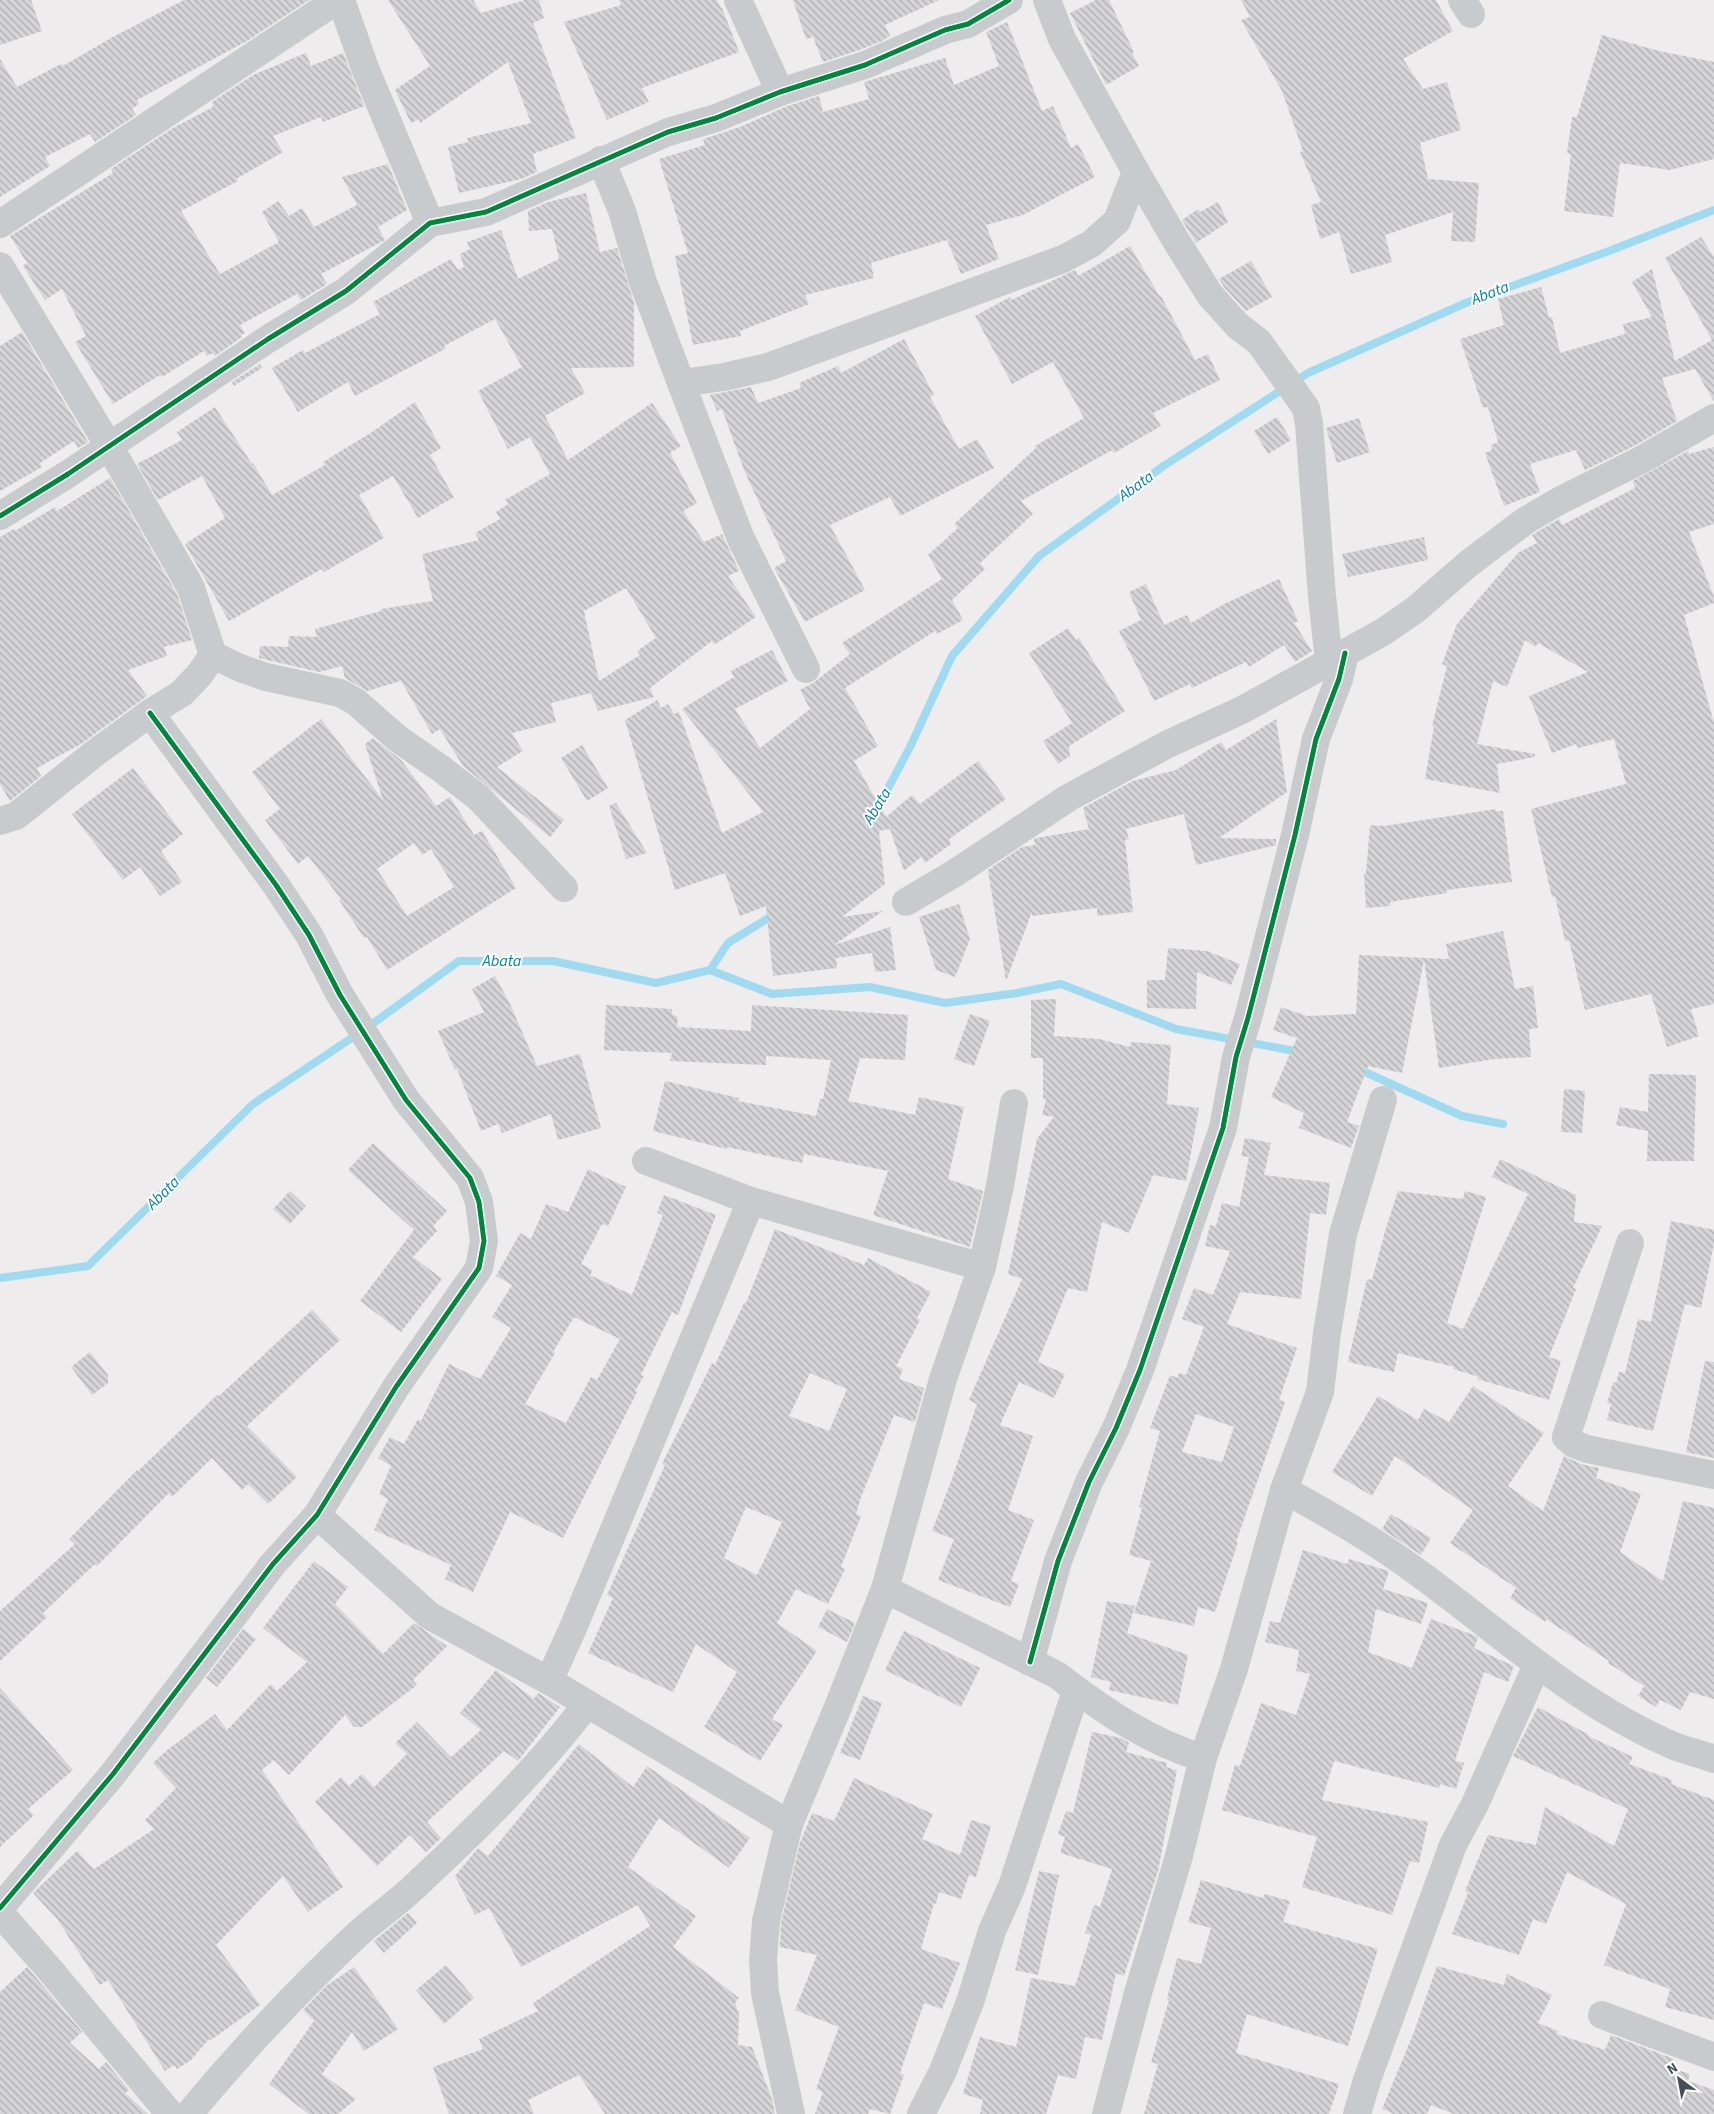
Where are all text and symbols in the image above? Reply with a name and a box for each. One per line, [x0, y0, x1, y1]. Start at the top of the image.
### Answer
water label: Abata [1467, 276, 1512, 311]
water label: Abata [1113, 465, 1159, 507]
water label: Abata [857, 783, 897, 829]
water label: Abata [482, 950, 522, 972]
water label: Abata [141, 1171, 185, 1215]
north arrow [1654, 2054, 1704, 2104]
text: N [1663, 2058, 1682, 2080]

